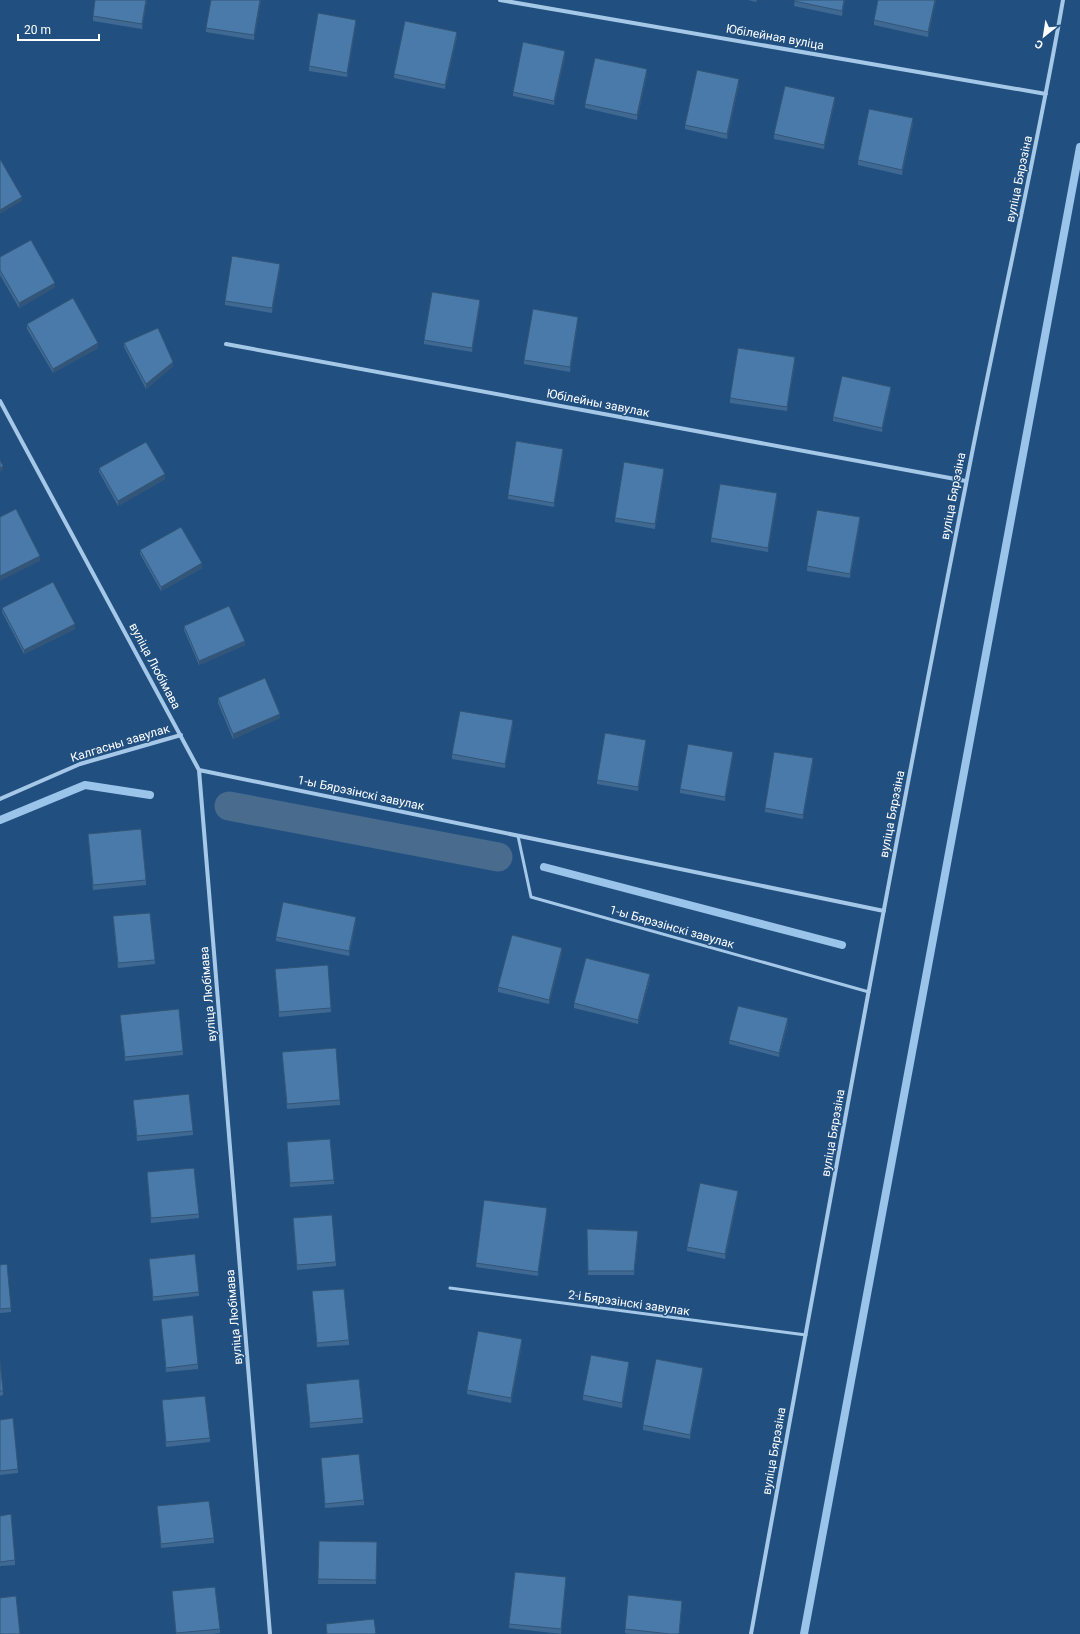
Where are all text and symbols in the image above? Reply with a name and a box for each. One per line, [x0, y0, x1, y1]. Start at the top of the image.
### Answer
scale bar [18, 16, 99, 42]
north arrow [1024, 16, 1064, 56]
street label: Юбілейная вуліца [725, 21, 825, 53]
text: 20 m [24, 23, 51, 37]
text: С [1033, 37, 1046, 52]
street label: вуліца Бярэзіна [1003, 134, 1035, 224]
street label: Юбілейны завулак [545, 386, 651, 420]
street label: вуліца Бярэзіна [938, 451, 968, 541]
street label: вуліца Любімава [126, 621, 184, 711]
street label: Калгасны завулак [69, 721, 172, 765]
street label: вуліца Бярэзіна [877, 769, 907, 859]
street label: 1-ы Бярэзінскі завулак [296, 773, 426, 813]
street label: 1-ы Бярэзінскі завулак [608, 902, 736, 952]
street label: вуліца Любімава [197, 946, 219, 1042]
street label: вуліца Бярэзіна [818, 1088, 848, 1178]
street label: вуліца Любімава [223, 1269, 245, 1365]
street label: 2-і Бярэзінскі завулак [567, 1288, 691, 1319]
street label: вуліца Бярэзіна [759, 1406, 789, 1496]

